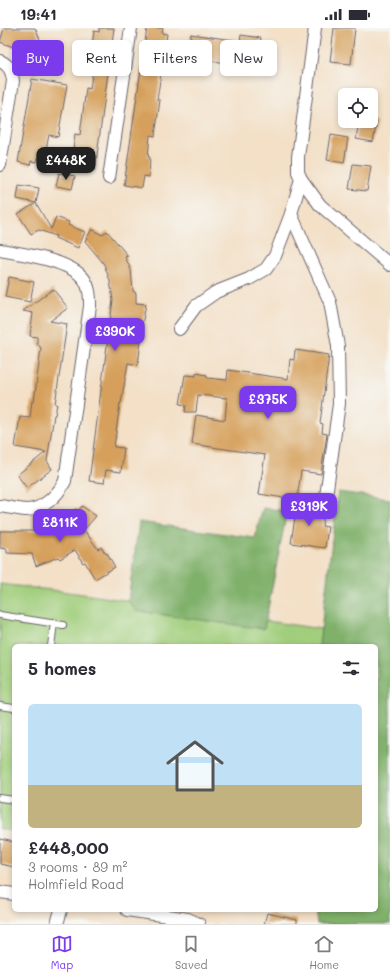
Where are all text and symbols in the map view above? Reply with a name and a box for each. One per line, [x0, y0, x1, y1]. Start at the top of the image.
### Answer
text: 19:41 [20, 4, 57, 24]
chip: Buy [12, 40, 64, 76]
chip: Rent [72, 40, 131, 76]
chip: Filters [139, 40, 212, 76]
chip: New [220, 40, 277, 76]
map controls [338, 88, 378, 128]
button: locate [338, 88, 378, 128]
pin: £448K [38, 147, 94, 181]
text: £448K [45, 151, 87, 168]
pin: £390K [87, 318, 143, 352]
text: £390K [95, 322, 135, 339]
pin: £375K [240, 386, 296, 420]
text: £375K [248, 390, 288, 407]
pin: £319K [281, 493, 337, 527]
text: £319K [290, 497, 328, 514]
pin: £811K [32, 509, 88, 543]
text: £811K [42, 513, 78, 530]
text: 5 homes [28, 657, 96, 679]
icon: filters [340, 657, 362, 679]
icon: home [159, 730, 231, 802]
text: £448,000 [28, 836, 109, 858]
text: 3 rooms · 89 m² [28, 858, 127, 875]
text: Holmfield Road [28, 875, 124, 892]
tab: Map [51, 933, 73, 972]
tab: Saved [175, 933, 208, 972]
tab: Home [309, 933, 339, 972]

